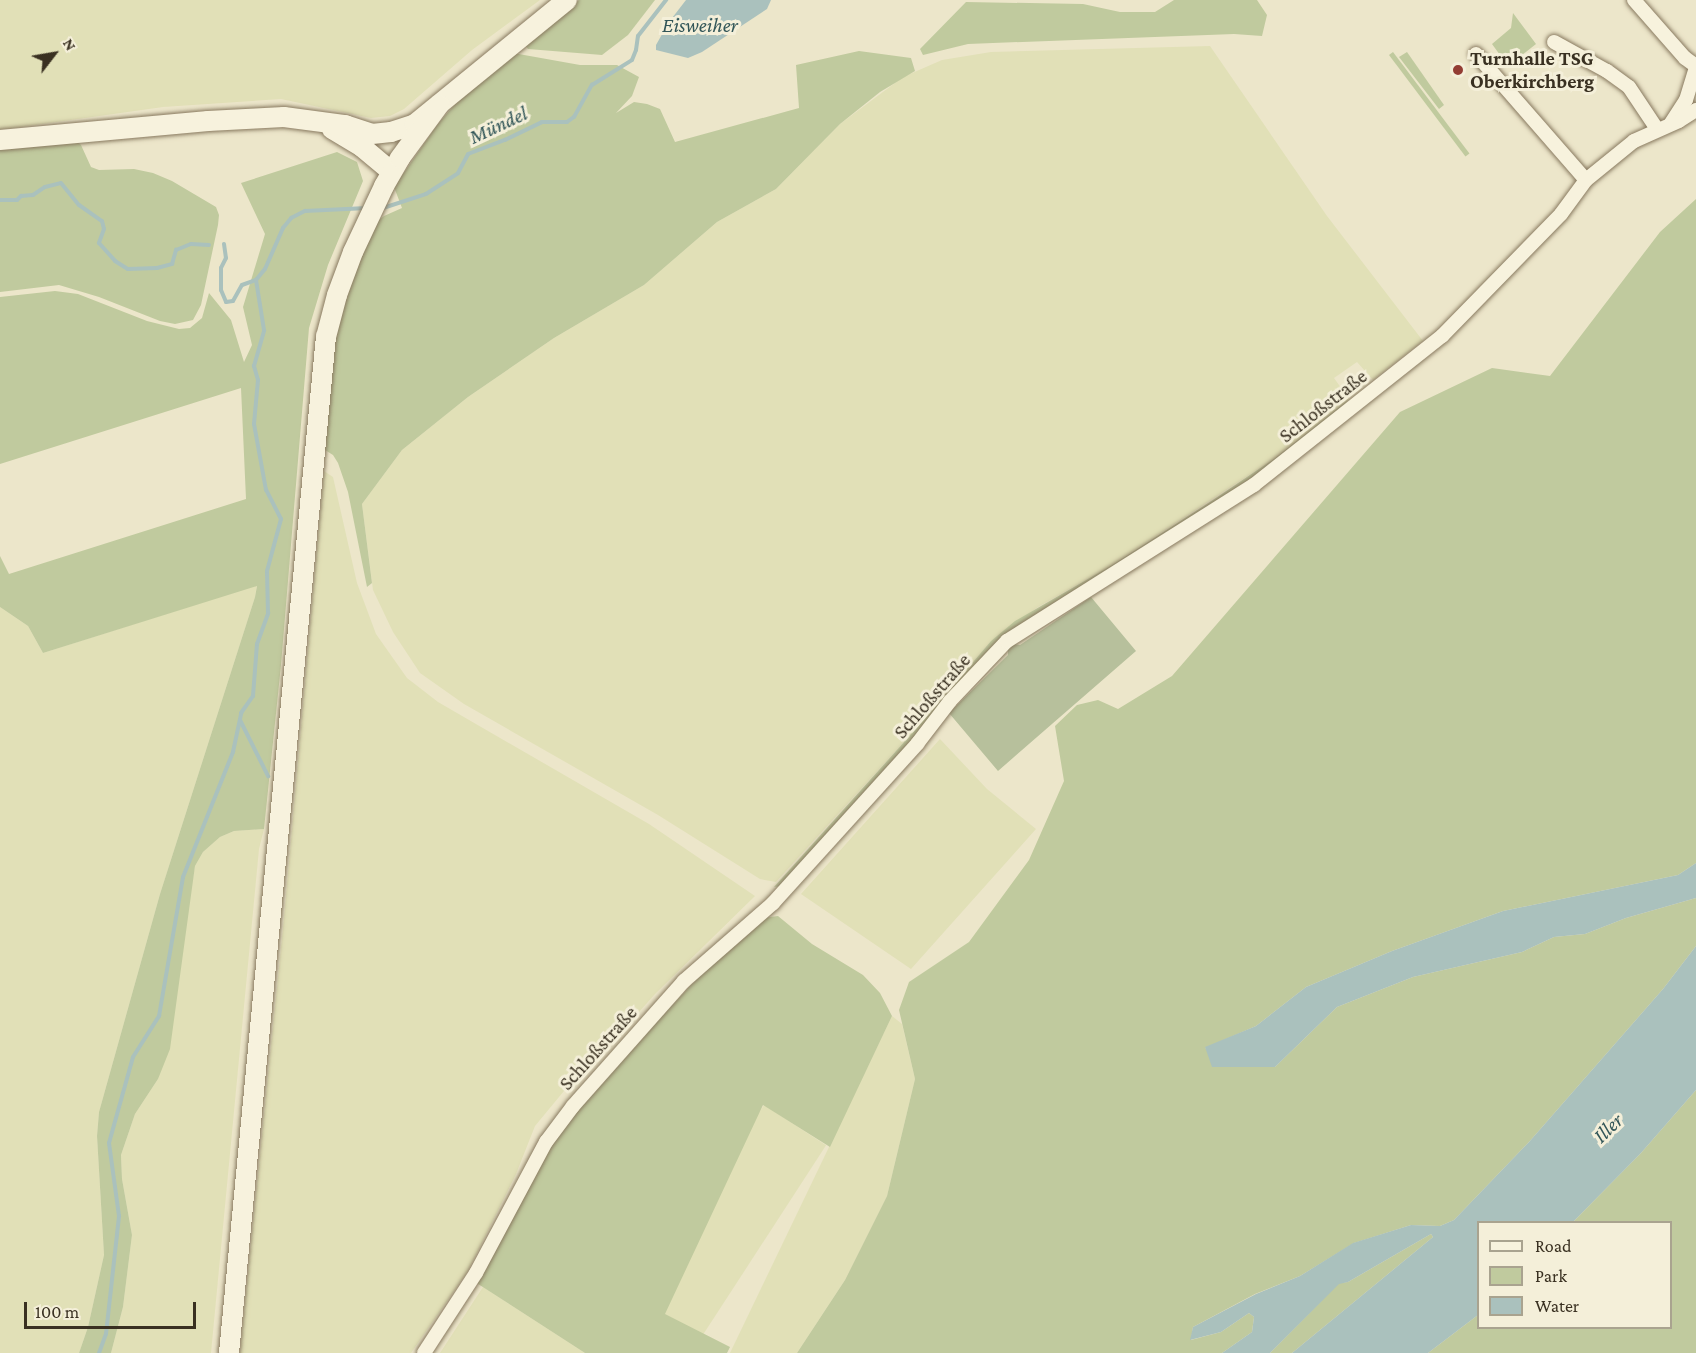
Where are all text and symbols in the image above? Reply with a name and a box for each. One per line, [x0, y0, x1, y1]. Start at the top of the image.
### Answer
water label: Eisweiher [662, 12, 738, 38]
north arrow [24, 24, 84, 84]
text: N [60, 35, 80, 54]
place label: Turnhalle TSG Oberkirchberg [1470, 46, 1594, 93]
marker: Turnhalle TSG Oberkirchberg [1451, 63, 1465, 77]
water label: Mündel [465, 101, 531, 149]
street label: Schloßstraße [1274, 364, 1372, 448]
street label: Schloßstraße [889, 649, 975, 743]
street label: Schloßstraße [554, 1001, 642, 1095]
water label: Iller [1588, 1108, 1628, 1148]
legend [1477, 1221, 1672, 1329]
text: Road [1535, 1236, 1572, 1256]
text: Park [1535, 1266, 1567, 1286]
scale bar [27, 1290, 200, 1328]
text: Water [1535, 1296, 1579, 1316]
text: 100 m [35, 1302, 79, 1322]

